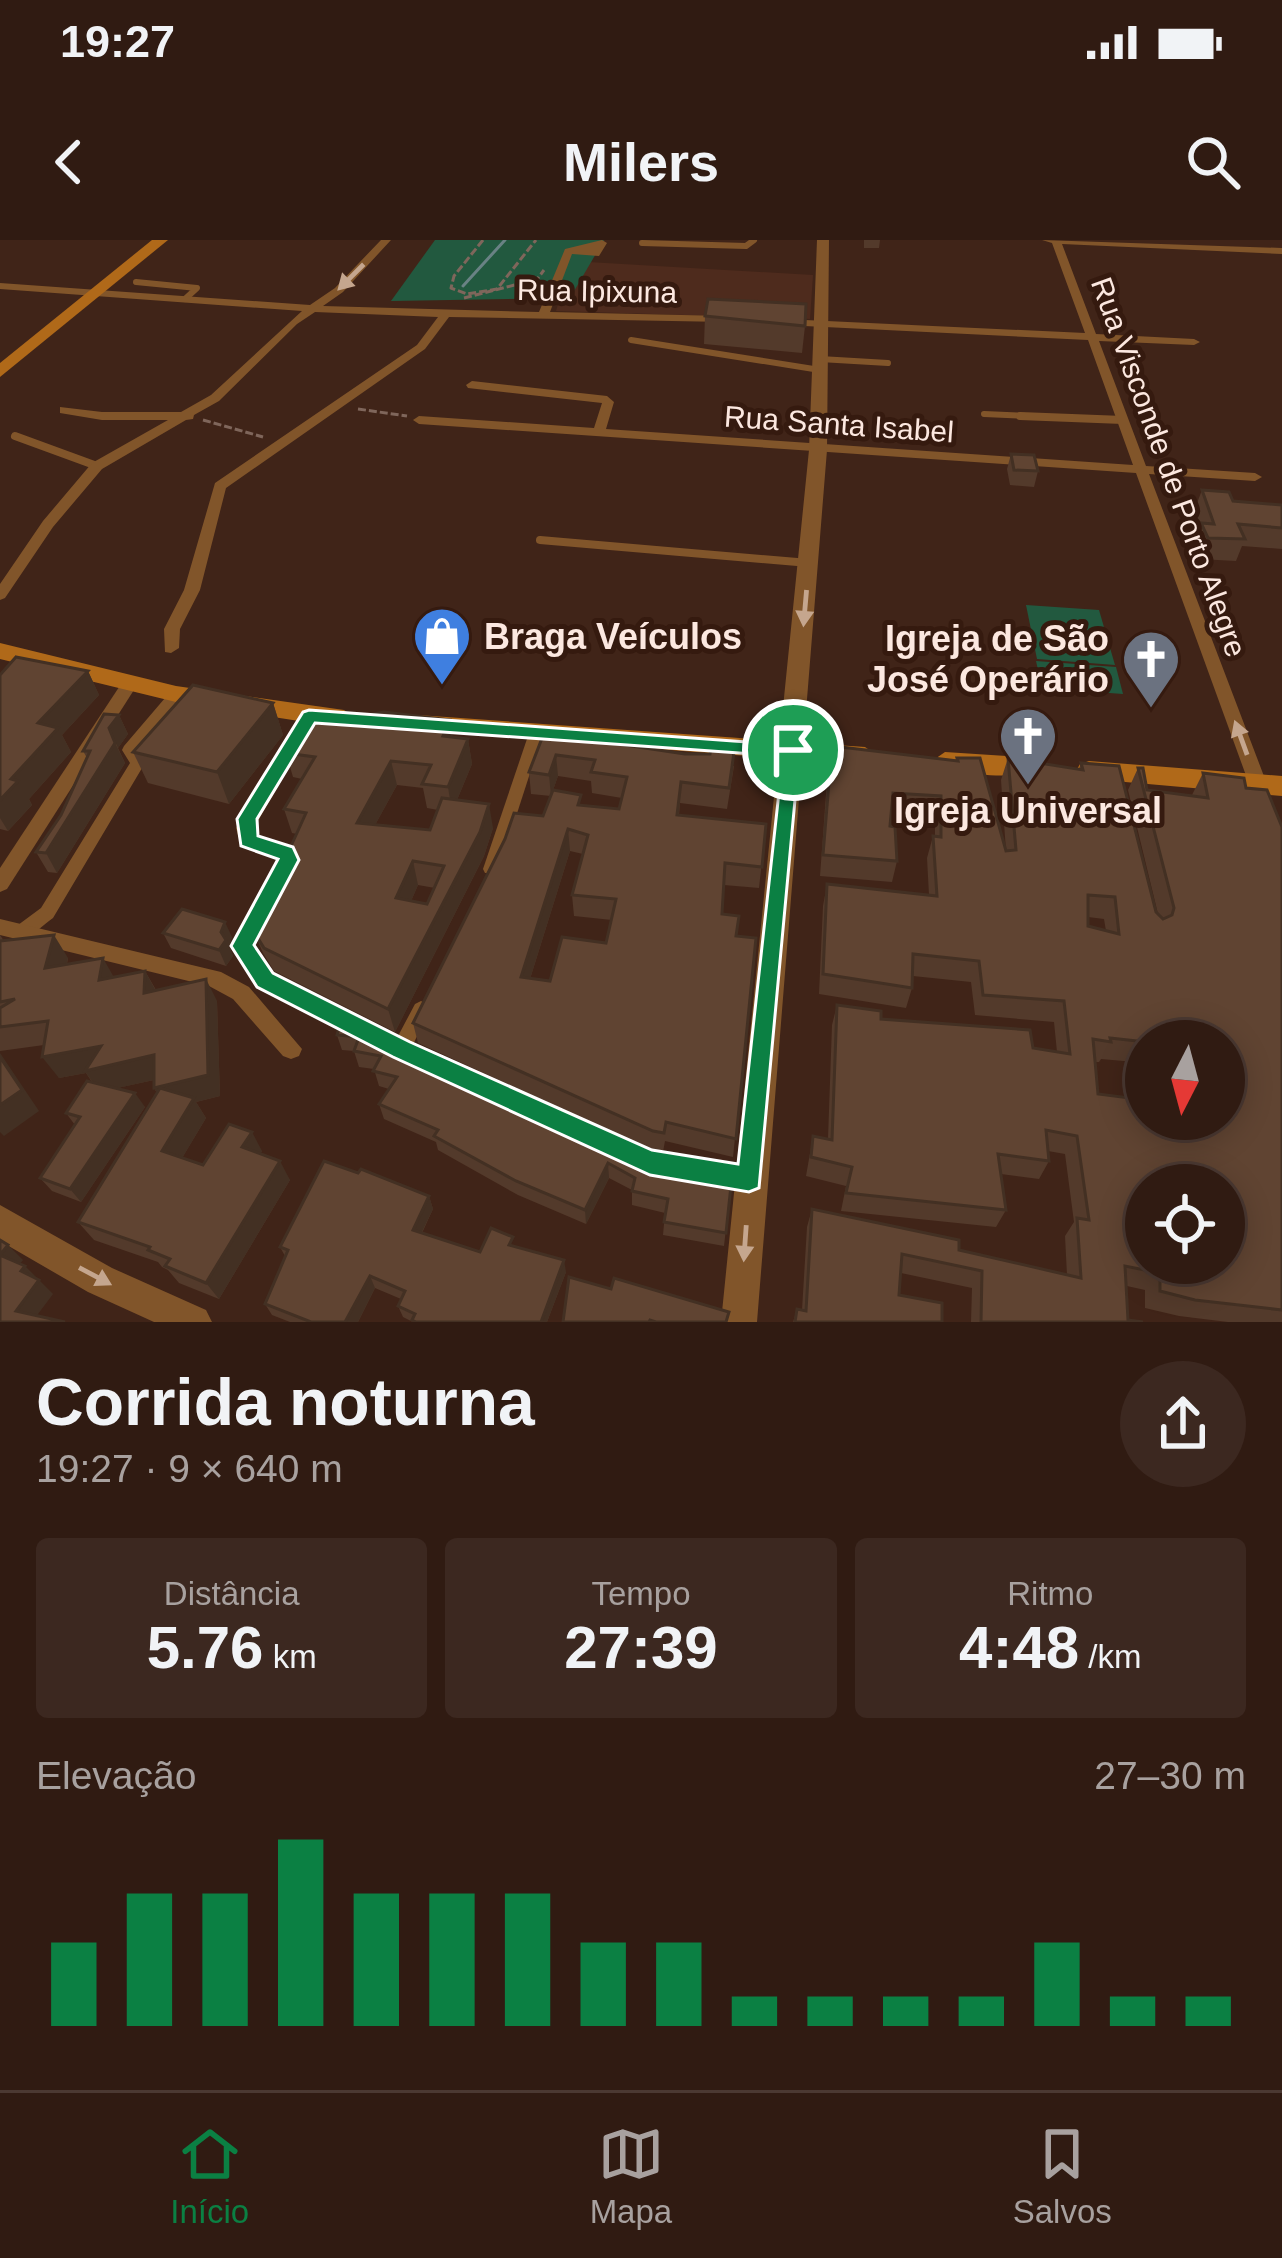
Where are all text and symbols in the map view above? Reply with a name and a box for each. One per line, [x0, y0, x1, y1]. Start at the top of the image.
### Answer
text: 19:27 [60, 16, 175, 67]
icon: back [36, 129, 102, 195]
icon: search [1180, 129, 1246, 195]
text: Milers [563, 132, 719, 192]
one-way arrow [337, 262, 365, 291]
street label: Rua Ipixuna [517, 273, 678, 309]
street label: Rua Visconde de Porto Alegre [1085, 273, 1253, 661]
street label: Rua Santa Isabel [723, 400, 955, 448]
one-way arrow [795, 590, 814, 627]
shop icon: Braga Veículos [411, 605, 473, 687]
place label: Braga Veículos [484, 616, 742, 657]
place label: Igreja de São José Operário [867, 618, 1109, 700]
church icon: Igreja de São José Operário [1120, 628, 1182, 710]
pin [742, 699, 844, 801]
church icon: Igreja Universal [997, 705, 1059, 787]
icon: arrive [760, 717, 826, 783]
one-way arrow [1230, 720, 1249, 756]
place label: Igreja Universal [894, 790, 1162, 831]
north arrow [1125, 1020, 1245, 1140]
map controls [1125, 1020, 1245, 1284]
button: locate [1125, 1164, 1245, 1284]
one-way arrow [735, 1225, 754, 1262]
one-way arrow [77, 1266, 112, 1286]
button: share [1120, 1361, 1246, 1487]
text: Corrida noturna [36, 1365, 535, 1439]
text: 19:27 · 9 × 640 m [36, 1447, 343, 1490]
text: Distância [164, 1575, 300, 1612]
text: Tempo [591, 1575, 691, 1612]
text: Ritmo [1007, 1575, 1093, 1612]
text: 5.76 [147, 1614, 263, 1681]
text: 27:39 [564, 1614, 718, 1681]
text: 4:48 [959, 1614, 1079, 1681]
text: km [263, 1638, 317, 1675]
text: /km [1079, 1638, 1142, 1675]
text: Elevação [36, 1754, 196, 1797]
text: 27–30 m [1094, 1754, 1246, 1797]
tab: Início [170, 2121, 249, 2231]
tab: Mapa [590, 2121, 672, 2231]
tab: Salvos [1013, 2121, 1112, 2231]

